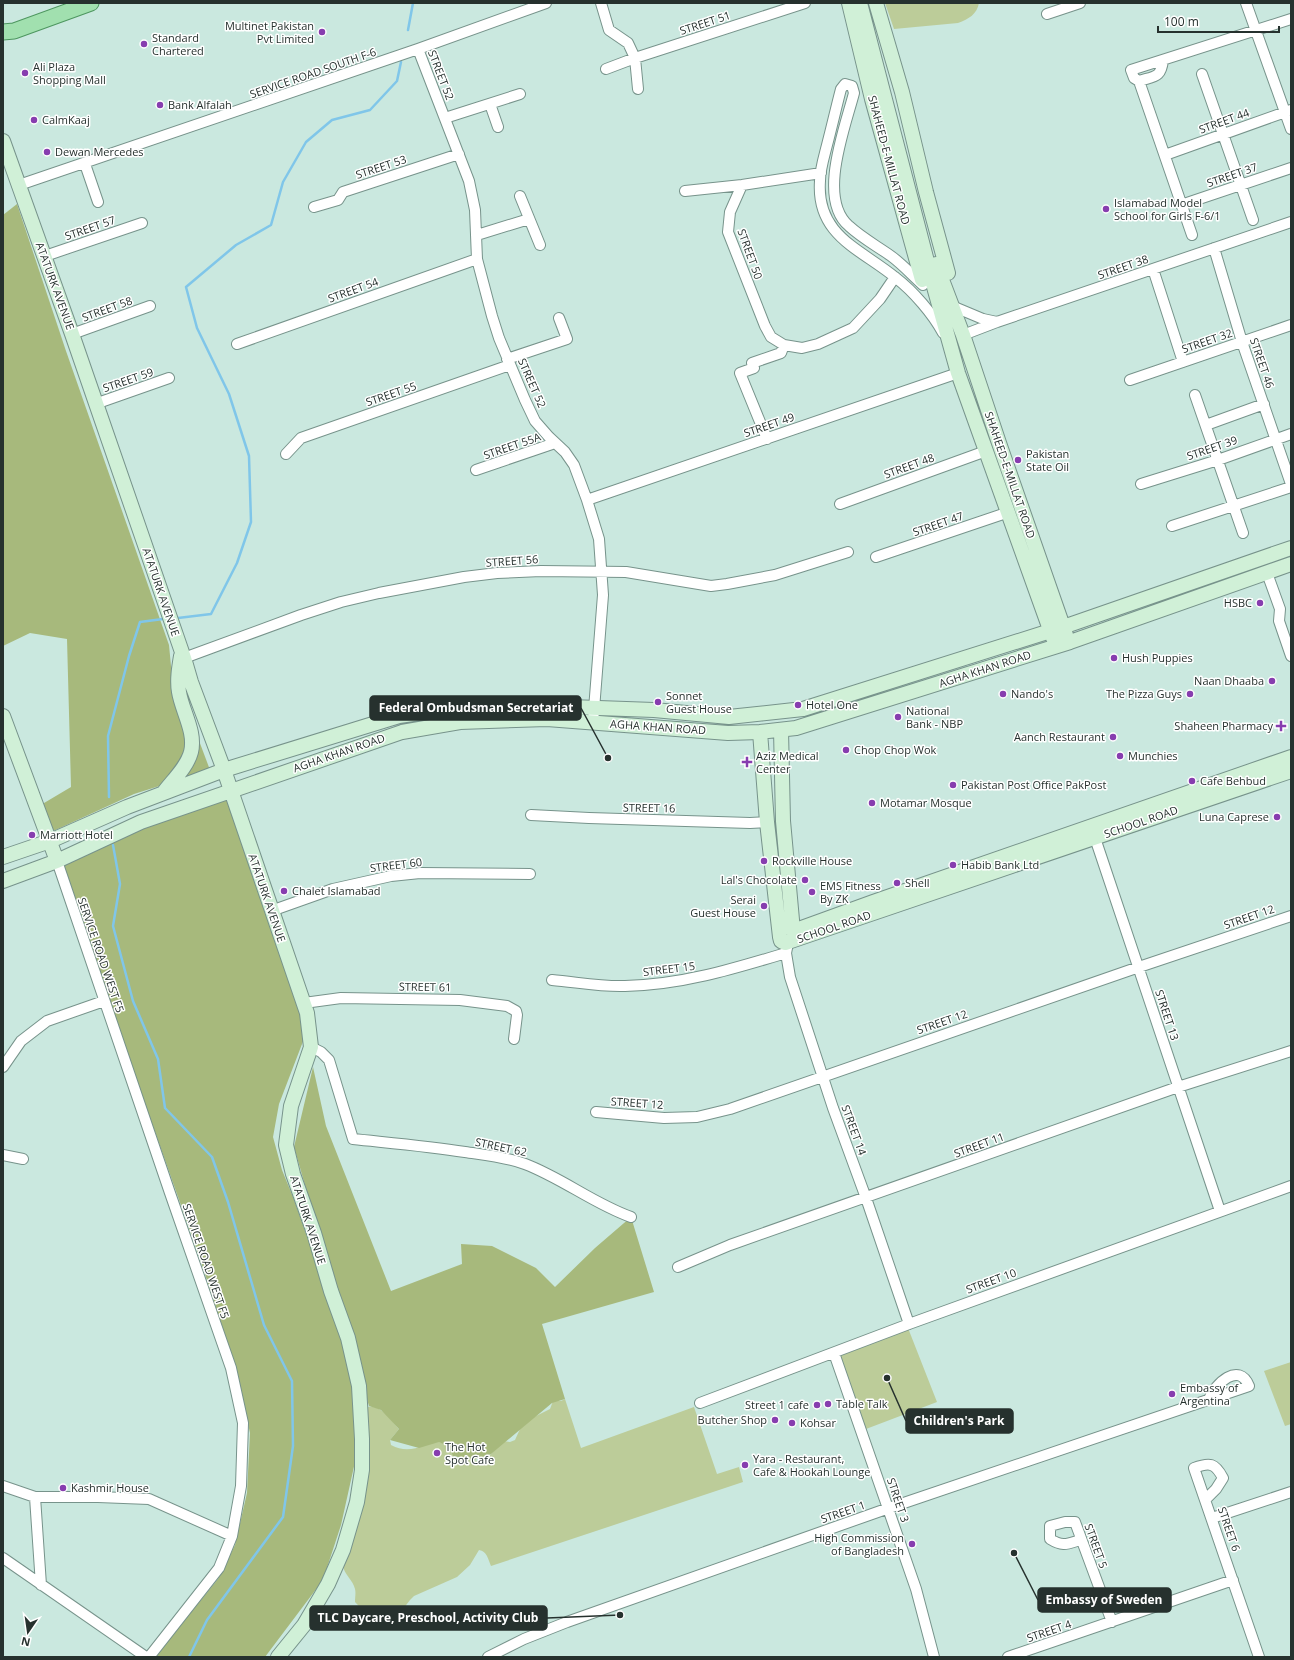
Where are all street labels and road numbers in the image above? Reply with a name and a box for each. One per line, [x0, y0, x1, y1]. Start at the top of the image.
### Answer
street label: STREET 51 [678, 7, 732, 38]
street label: SERVICE ROAD SOUTH F-6 [248, 44, 378, 101]
street label: STREET 52 [425, 48, 458, 102]
street label: SHAHEED-E-MILLAT ROAD [865, 94, 914, 226]
street label: STREET 44 [1197, 104, 1252, 137]
street label: STREET 53 [354, 151, 408, 182]
street label: STREET 37 [1205, 159, 1259, 190]
street label: STREET 57 [63, 212, 117, 243]
street label: STREET 50 [734, 227, 767, 281]
street label: ATATURK AVENUE [33, 240, 78, 332]
street label: STREET 38 [1096, 251, 1150, 282]
street label: STREET 54 [326, 273, 381, 306]
street label: STREET 58 [80, 292, 134, 325]
street label: STREET 32 [1180, 325, 1234, 356]
street label: STREET 46 [1247, 336, 1278, 390]
street label: STREET 52 [515, 356, 550, 410]
street label: STREET 59 [101, 364, 155, 395]
street label: STREET 55 [364, 378, 418, 409]
street label: STREET 49 [742, 409, 796, 440]
street label: SHAHEED-E-MILLAT ROAD [982, 409, 1039, 540]
street label: STREET 55A [481, 429, 542, 462]
street label: STREET 39 [1185, 432, 1239, 463]
street label: STREET 48 [882, 449, 936, 482]
street label: STREET 47 [911, 508, 965, 539]
street label: ATATURK AVENUE [139, 546, 184, 638]
street label: STREET 56 [485, 551, 539, 570]
street label: AGHA KHAN ROAD [937, 647, 1033, 691]
street label: AGHA KHAN ROAD [610, 716, 707, 737]
street label: AGHA KHAN ROAD [291, 730, 387, 775]
street label: STREET 16 [623, 800, 675, 815]
street label: SCHOOL ROAD [1102, 802, 1180, 841]
street label: ATATURK AVENUE [245, 852, 290, 944]
street label: STREET 60 [369, 854, 423, 875]
street label: SERVICE ROAD WEST F5 [75, 895, 128, 1014]
street label: STREET 12 [1222, 901, 1276, 932]
street label: SCHOOL ROAD [795, 907, 873, 946]
street label: STREET 15 [642, 958, 696, 979]
street label: STREET 61 [399, 979, 451, 994]
street label: STREET 13 [1152, 988, 1183, 1042]
street label: STREET 12 [915, 1006, 969, 1037]
street label: STREET 12 [610, 1093, 664, 1112]
street label: STREET 14 [838, 1103, 871, 1158]
street label: STREET 11 [952, 1128, 1006, 1161]
street label: STREET 62 [474, 1134, 528, 1159]
street label: ATATURK AVENUE [287, 1174, 330, 1266]
street label: SERVICE ROAD WEST F5 [180, 1201, 233, 1320]
street label: STREET 10 [964, 1264, 1018, 1297]
street label: STREET 3 [884, 1476, 913, 1524]
street label: STREET 1 [819, 1497, 867, 1526]
street label: STREET 6 [1215, 1505, 1244, 1553]
street label: STREET 5 [1082, 1522, 1111, 1570]
street label: STREET 4 [1025, 1616, 1074, 1645]

